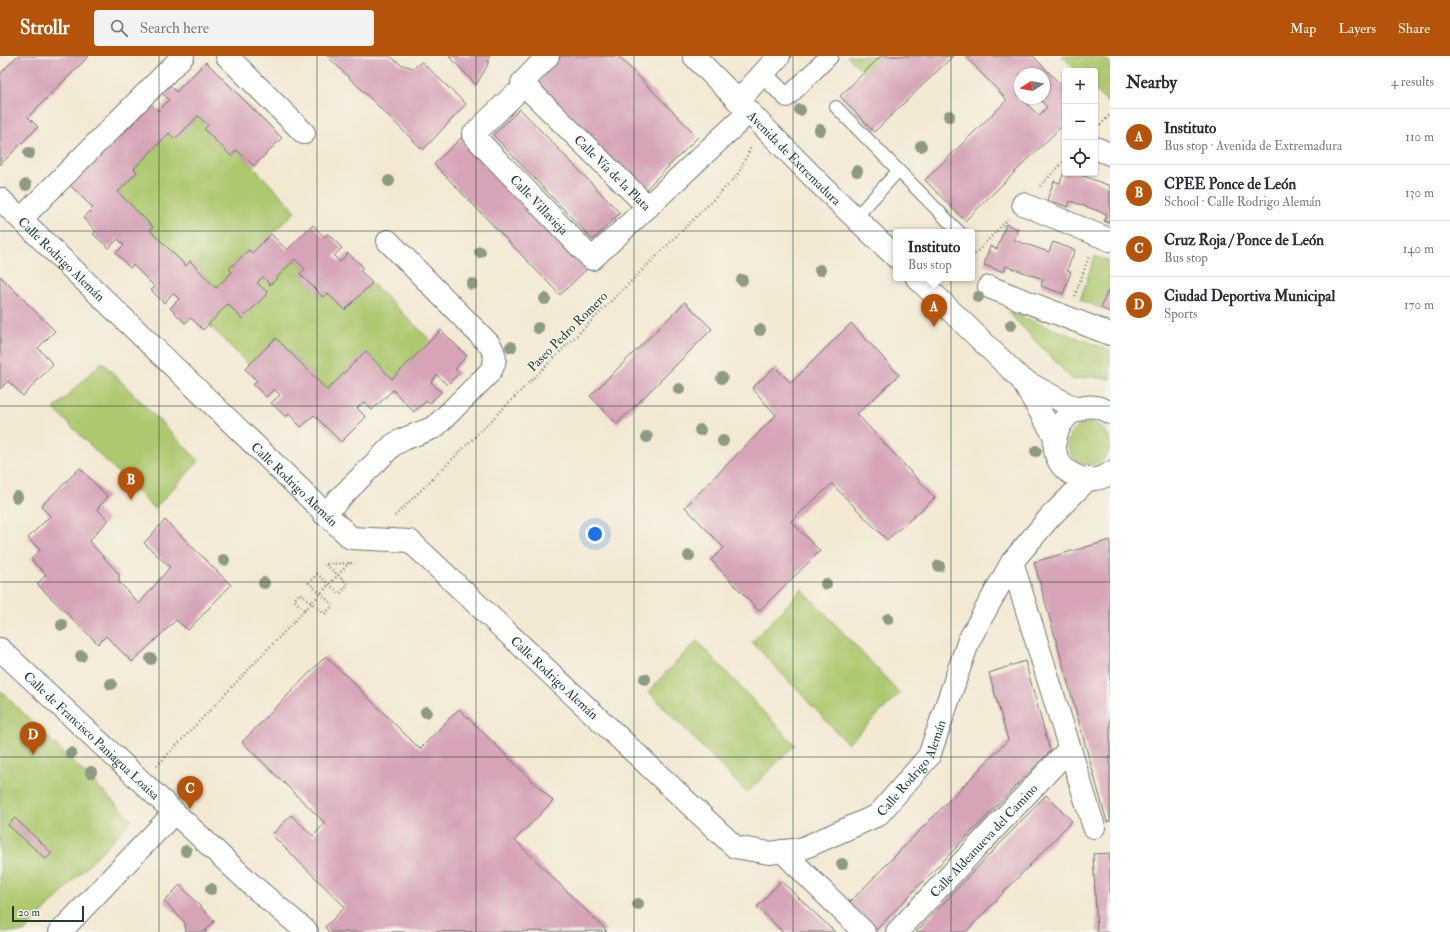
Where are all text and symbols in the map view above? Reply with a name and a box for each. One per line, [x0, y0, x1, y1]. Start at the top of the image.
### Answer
search box [94, 10, 374, 46]
text: Strollr [20, 16, 70, 40]
icon: search [108, 17, 130, 39]
text: Search here [140, 19, 209, 38]
text: Map [1290, 20, 1316, 37]
text: Layers [1338, 20, 1376, 37]
text: Share [1398, 20, 1430, 37]
north arrow [1014, 68, 1050, 104]
map controls [1062, 68, 1098, 176]
button: + [1062, 68, 1098, 104]
text: Nearby [1126, 72, 1177, 93]
text: 4 results [1391, 74, 1434, 90]
button: − [1062, 104, 1098, 140]
street label: Avenida de Extremadura [743, 107, 845, 209]
text: Instituto [1164, 119, 1216, 138]
text: A [1135, 129, 1143, 145]
text: 110 m [1405, 129, 1434, 145]
street label: Calle Vía de la Plata [570, 132, 654, 215]
text: Bus stop · Avenida de Extremadura [1164, 138, 1342, 154]
button: locate [1062, 140, 1098, 176]
street label: Calle Villavieja [506, 172, 572, 239]
text: CPEE Ponce de León [1164, 175, 1296, 194]
text: B [1135, 185, 1143, 201]
text: 130 m [1405, 185, 1434, 201]
text: School · Calle Rodrigo Alemán [1164, 194, 1321, 210]
street label: Calle Rodrigo Alemán [14, 214, 108, 305]
popup [893, 229, 975, 281]
text: Cruz Roja / Ponce de León [1164, 231, 1324, 250]
text: Instituto [908, 238, 960, 257]
text: C [1134, 241, 1144, 257]
text: 140 m [1403, 241, 1434, 257]
text: Bus stop [1164, 250, 1208, 266]
text: Bus stop [908, 257, 952, 273]
text: Ciudad Deportiva Municipal [1164, 287, 1335, 306]
street label: Paseo Pedro Romero [524, 288, 611, 375]
pin: A [921, 294, 947, 327]
text: D [1134, 297, 1144, 313]
text: 170 m [1404, 297, 1434, 313]
text: Sports [1164, 306, 1198, 322]
street label: Calle Rodrigo Alemán [248, 439, 341, 530]
pin: B [118, 467, 144, 500]
your location [585, 524, 605, 544]
street label: Calle Rodrigo Alemán [507, 633, 602, 723]
street label: Calle de Francisco Paniagua Loaisa [20, 668, 163, 804]
street label: Calle Rodrigo Alemán [874, 718, 950, 820]
pin: D [20, 722, 46, 755]
pin: C [177, 776, 203, 809]
street label: Calle Aldeanueva del Camino [927, 781, 1041, 901]
scale bar [12, 904, 84, 923]
text: 20 m [18, 906, 40, 919]

